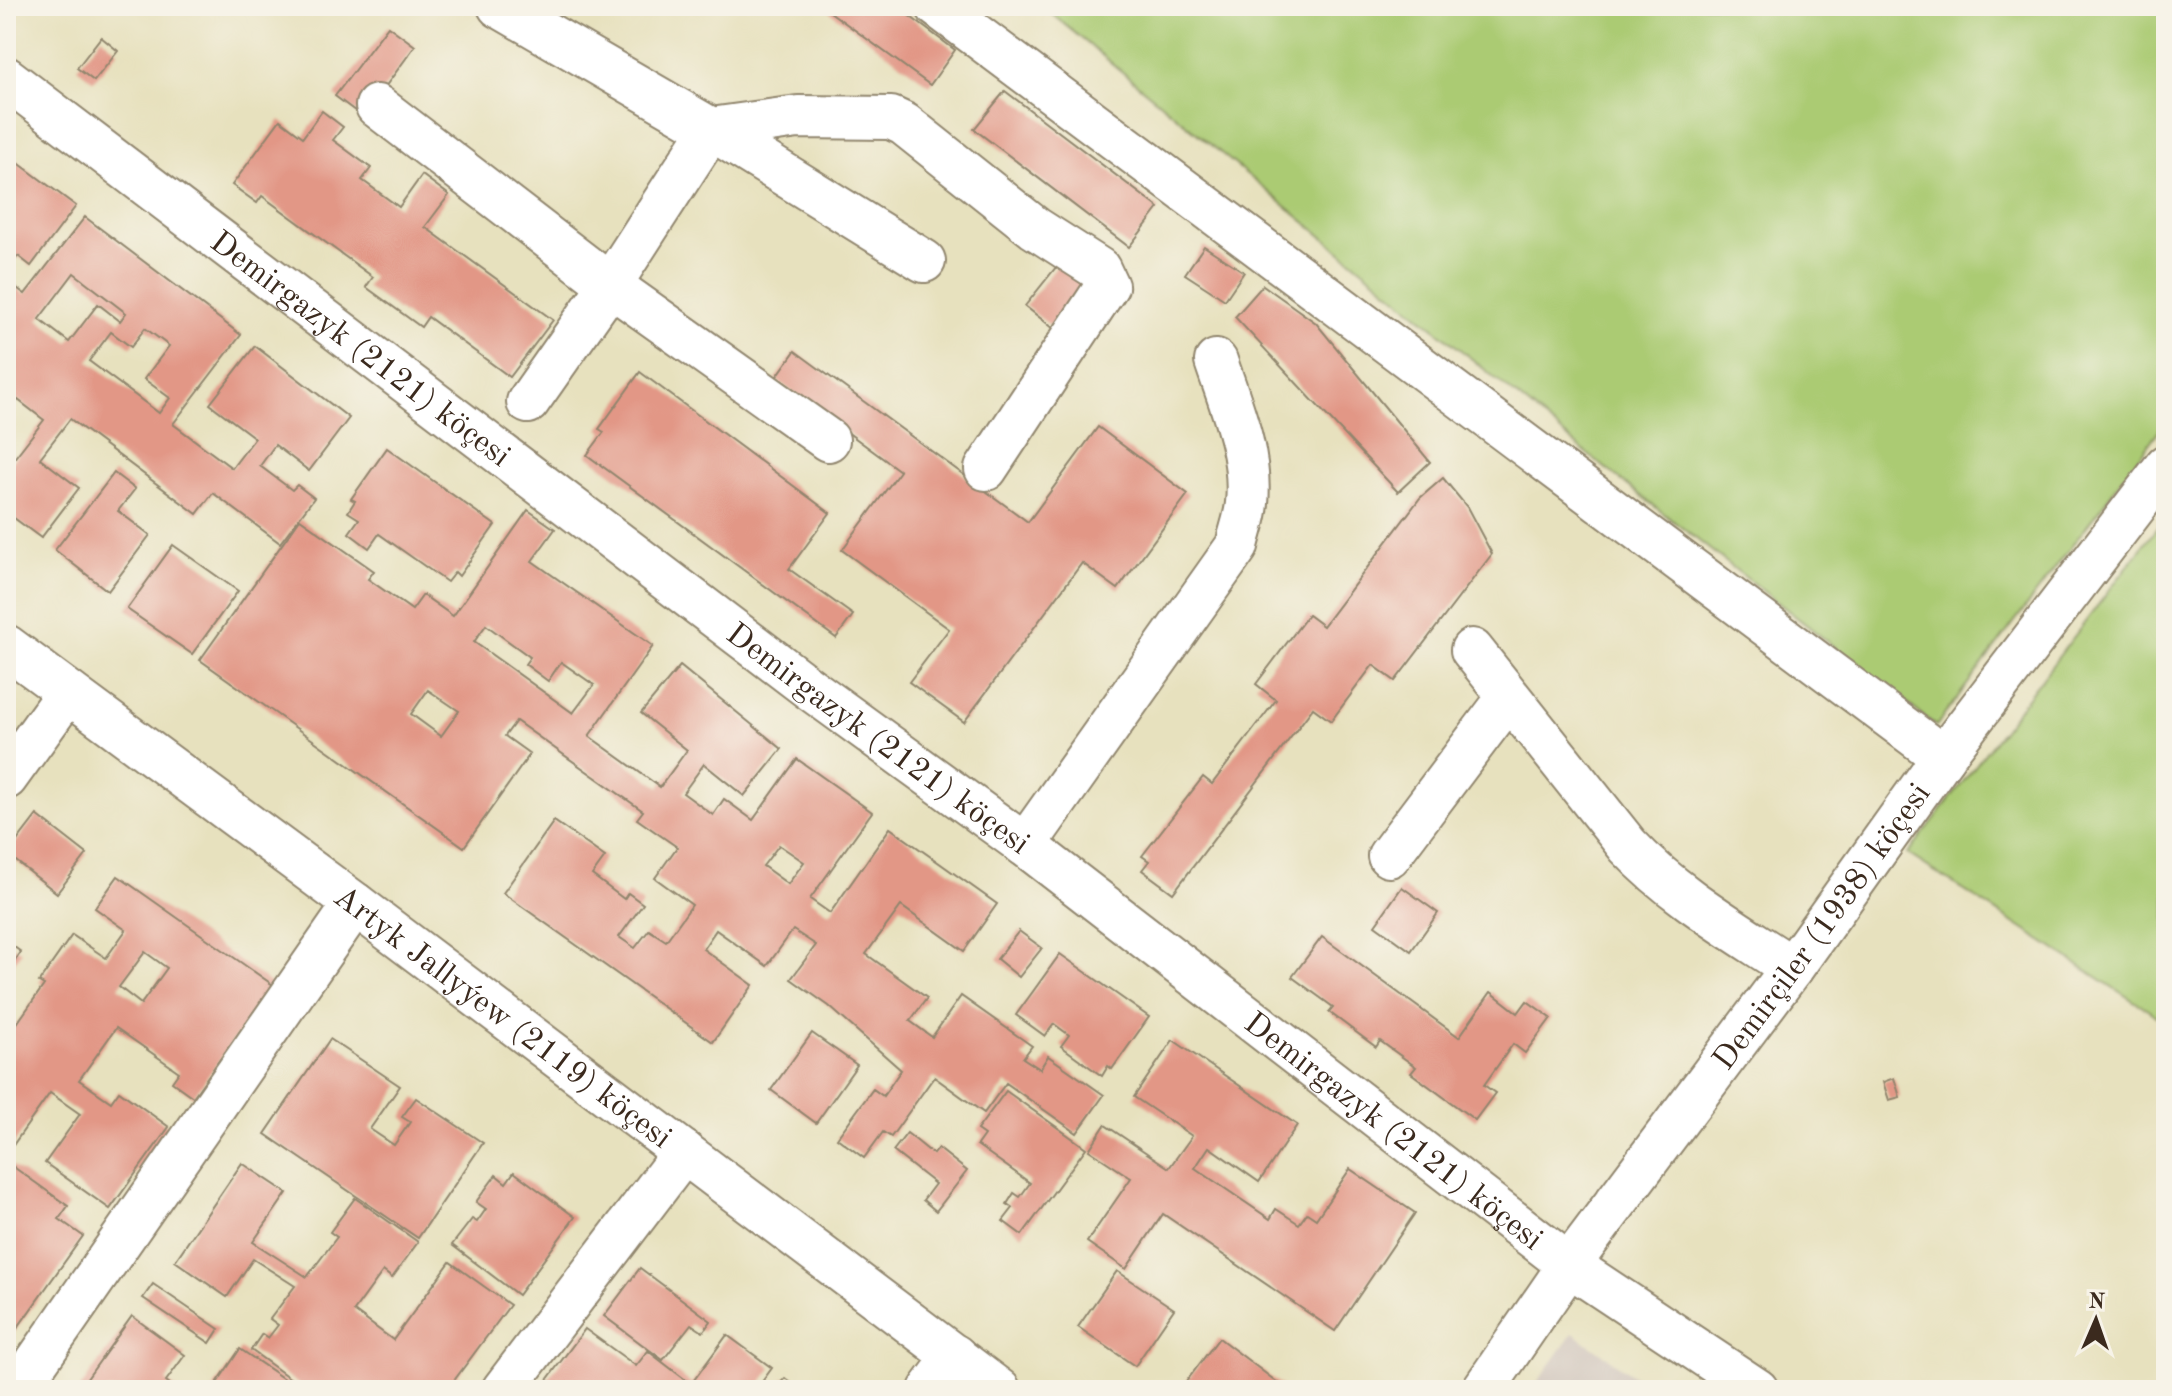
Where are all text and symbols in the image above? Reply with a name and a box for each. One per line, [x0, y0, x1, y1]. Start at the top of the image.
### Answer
street label: Demirgazyk (2121) köçesi [203, 226, 515, 474]
street label: Demirgazyk (2121) köçesi [719, 618, 1034, 862]
street label: Demirçiler (1938) köçesi [1708, 779, 1938, 1077]
street label: Artyk Jallyýew (2119) köçesi [327, 881, 676, 1156]
street label: Demirgazyk (2121) köçesi [1237, 1008, 1548, 1257]
north arrow [2056, 1280, 2136, 1360]
text: N [2088, 1291, 2106, 1313]

